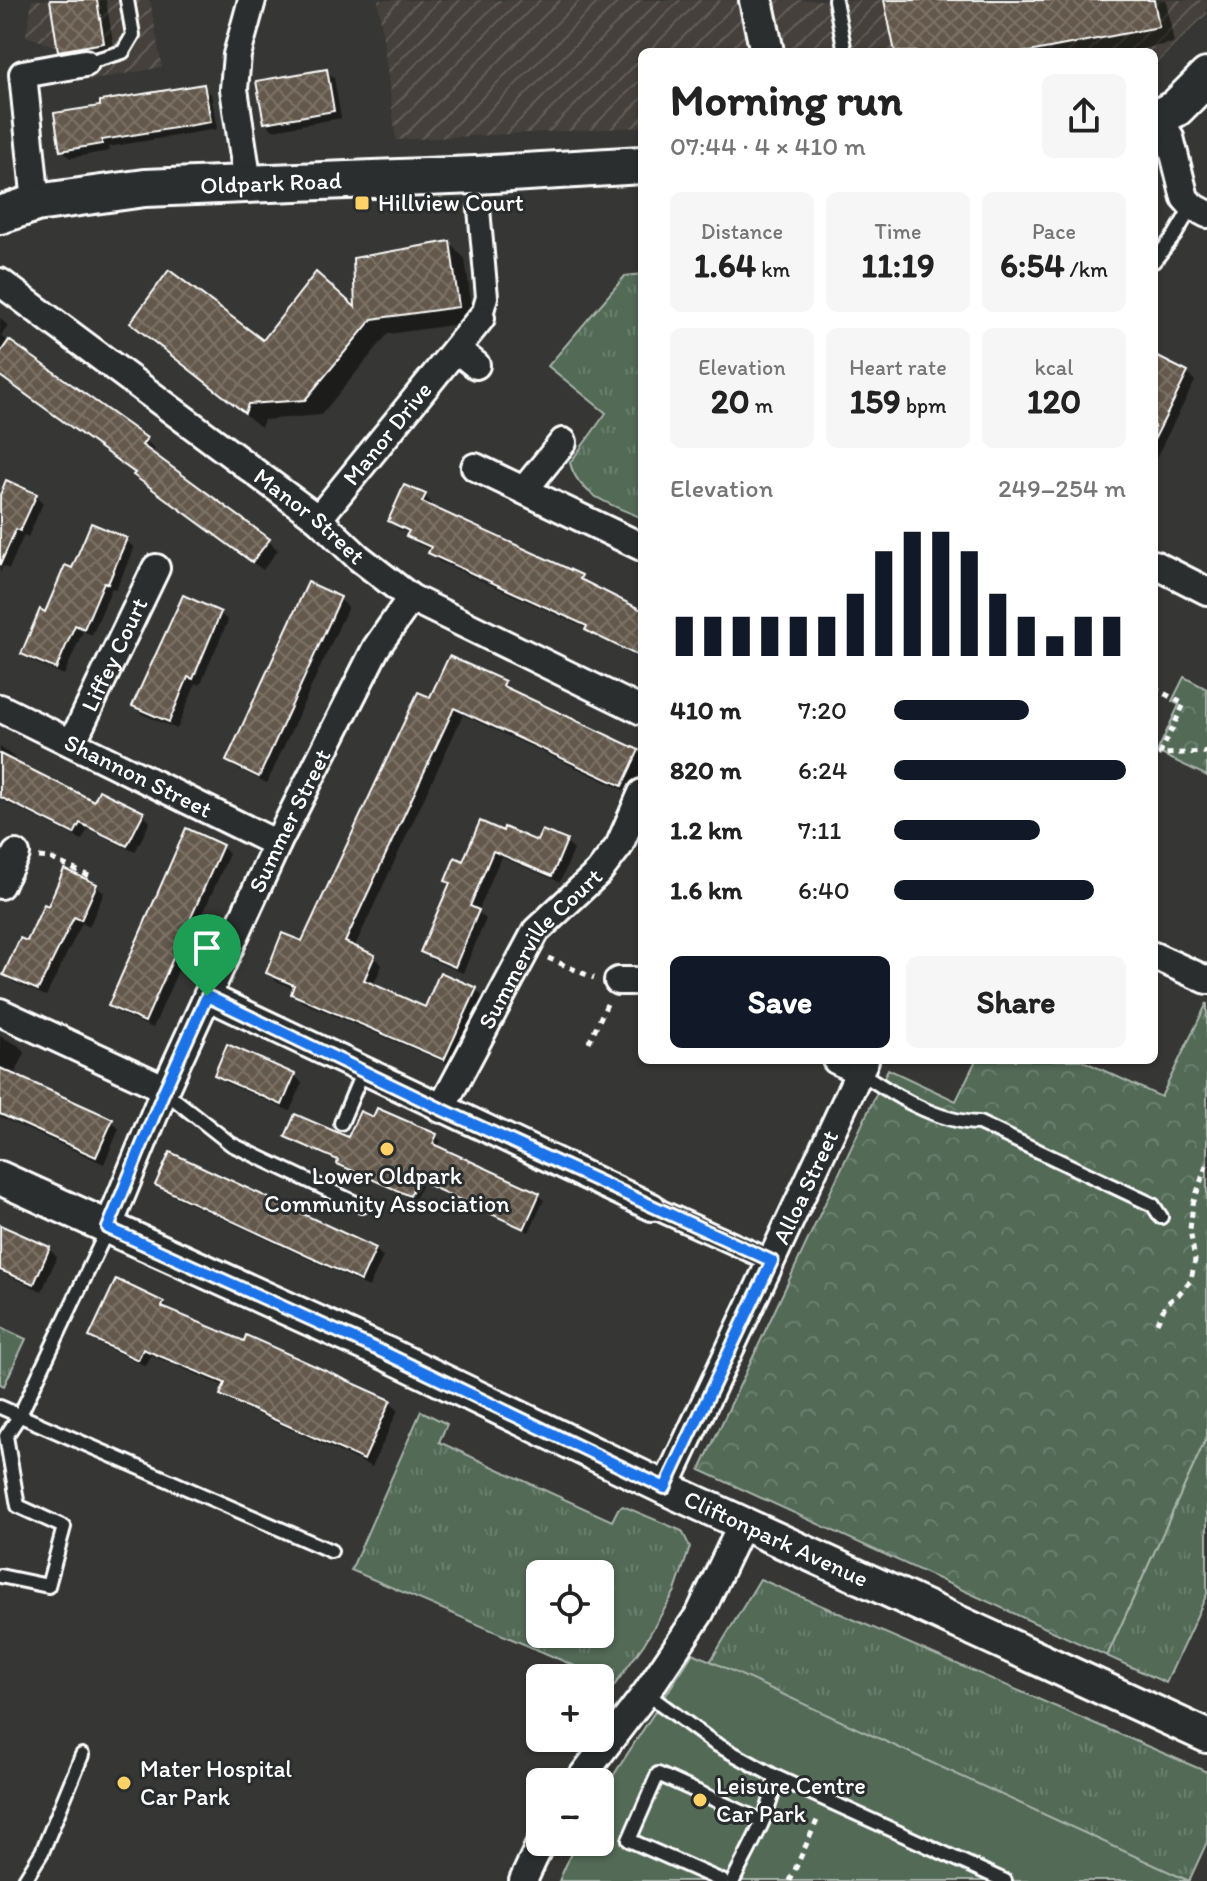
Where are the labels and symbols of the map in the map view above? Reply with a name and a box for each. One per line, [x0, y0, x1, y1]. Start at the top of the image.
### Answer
street label: Oldpark Road [200, 165, 342, 200]
place label: Hillview Court [378, 188, 524, 217]
marker: Hillview Court [353, 194, 371, 212]
street label: Manor Drive [336, 376, 438, 491]
street label: Manor Street [248, 461, 371, 570]
street label: Liffey Court [74, 593, 154, 716]
street label: Shannon Street [60, 727, 217, 824]
street label: Summer Street [242, 744, 337, 897]
street label: Summerville Court [471, 862, 608, 1034]
pin [173, 914, 241, 996]
street label: Alloa Street [766, 1125, 844, 1249]
marker: Lower Oldpark Community Association [378, 1140, 396, 1158]
place label: Lower Oldpark Community Association [264, 1161, 510, 1218]
street label: Cliftonpark Avenue [680, 1484, 873, 1593]
place label: Mater Hospital Car Park [140, 1754, 292, 1811]
place label: Leisure Centre Car Park [716, 1771, 866, 1828]
marker: Mater Hospital Car Park [115, 1774, 133, 1792]
marker: Leisure Centre Car Park [691, 1791, 709, 1809]

